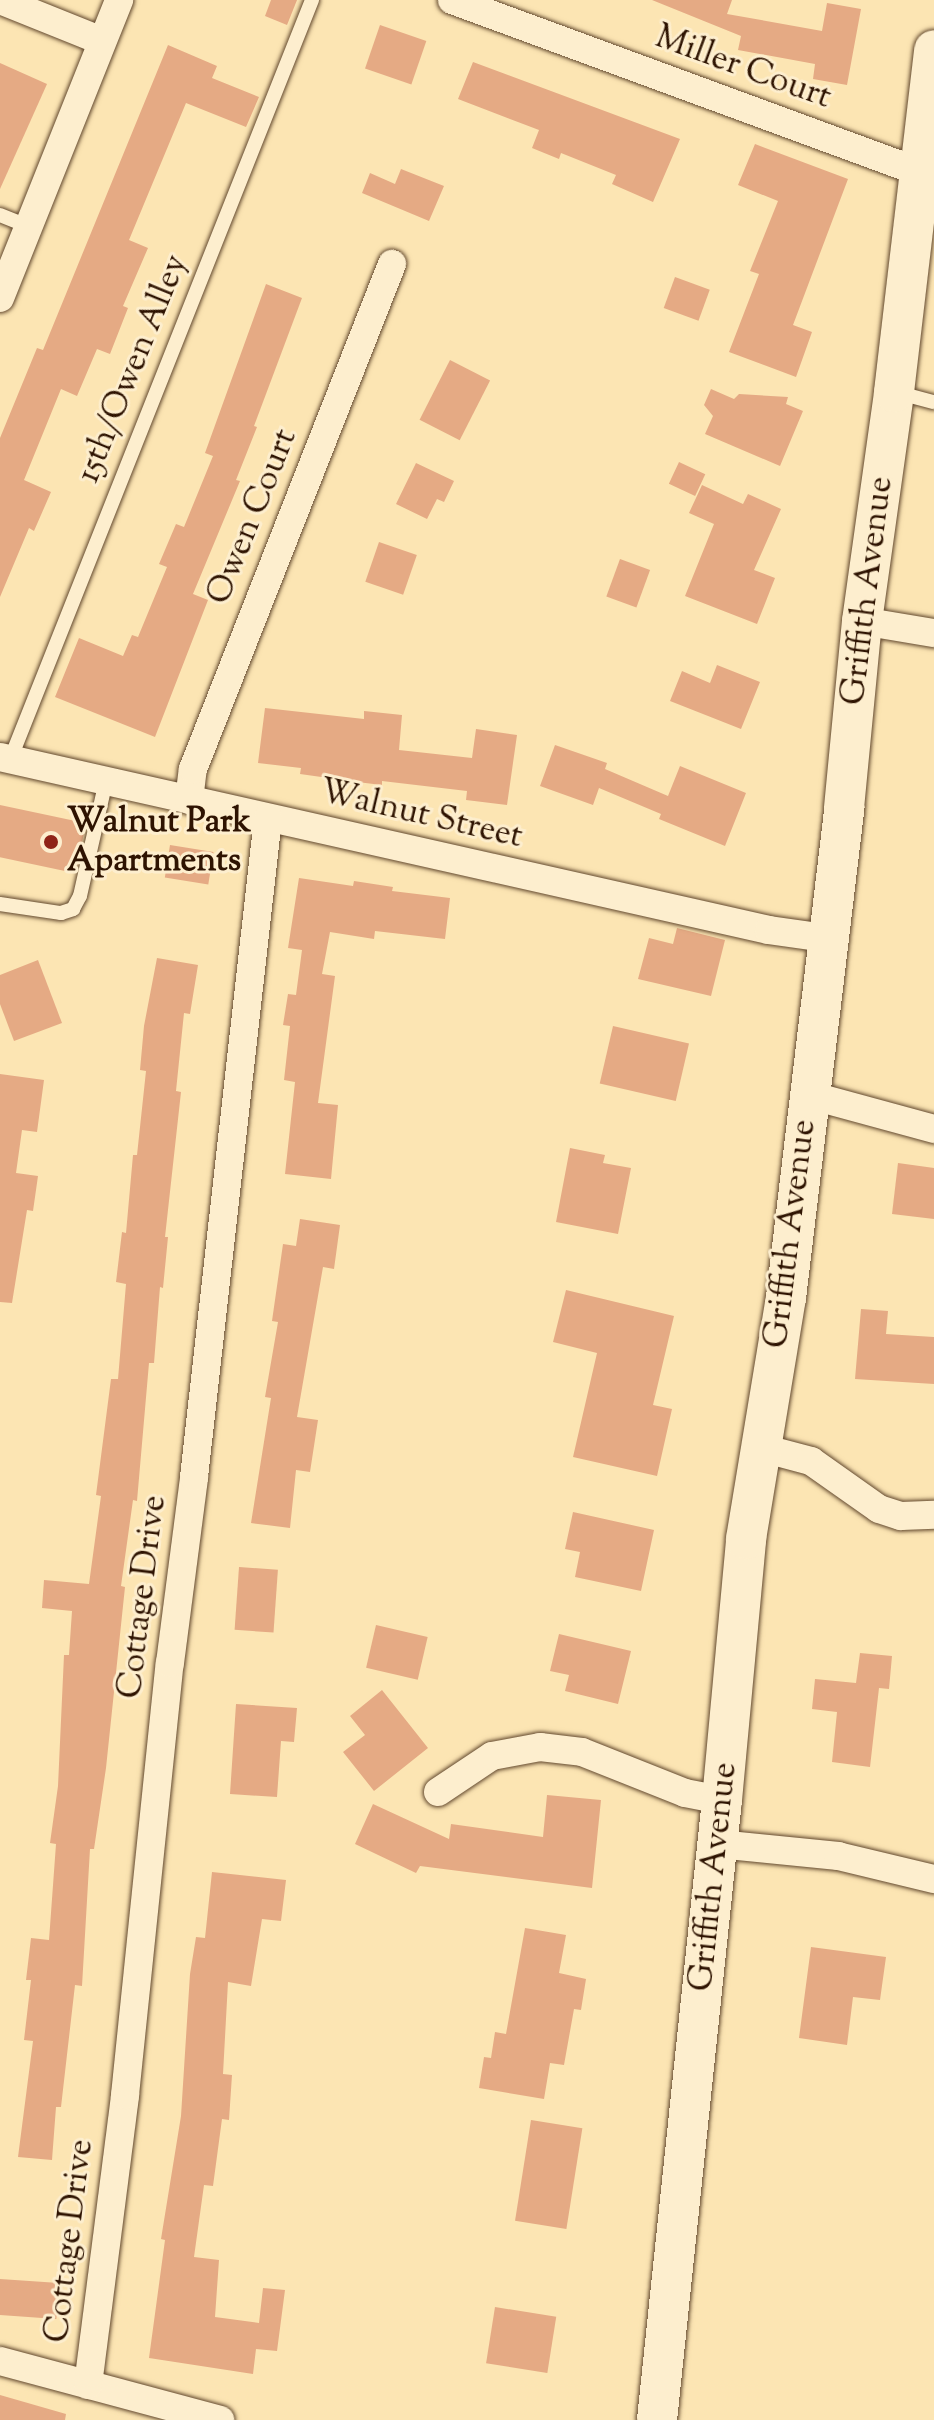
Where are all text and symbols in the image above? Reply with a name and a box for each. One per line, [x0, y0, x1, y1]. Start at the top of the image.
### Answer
street label: Miller Court [649, 17, 837, 119]
street label: 15th/Owen Alley [69, 249, 197, 489]
street label: Owen Court [199, 423, 307, 611]
street label: Griffith Avenue [834, 474, 902, 708]
street label: Walnut Street [316, 772, 526, 858]
place label: Walnut Park Apartments [67, 802, 251, 882]
marker: Walnut Park Apartments [42, 833, 60, 851]
street label: Griffith Avenue [757, 1117, 825, 1351]
street label: Cottage Drive [110, 1493, 176, 1701]
street label: Griffith Avenue [682, 1761, 746, 1993]
street label: Cottage Drive [37, 2137, 103, 2345]

